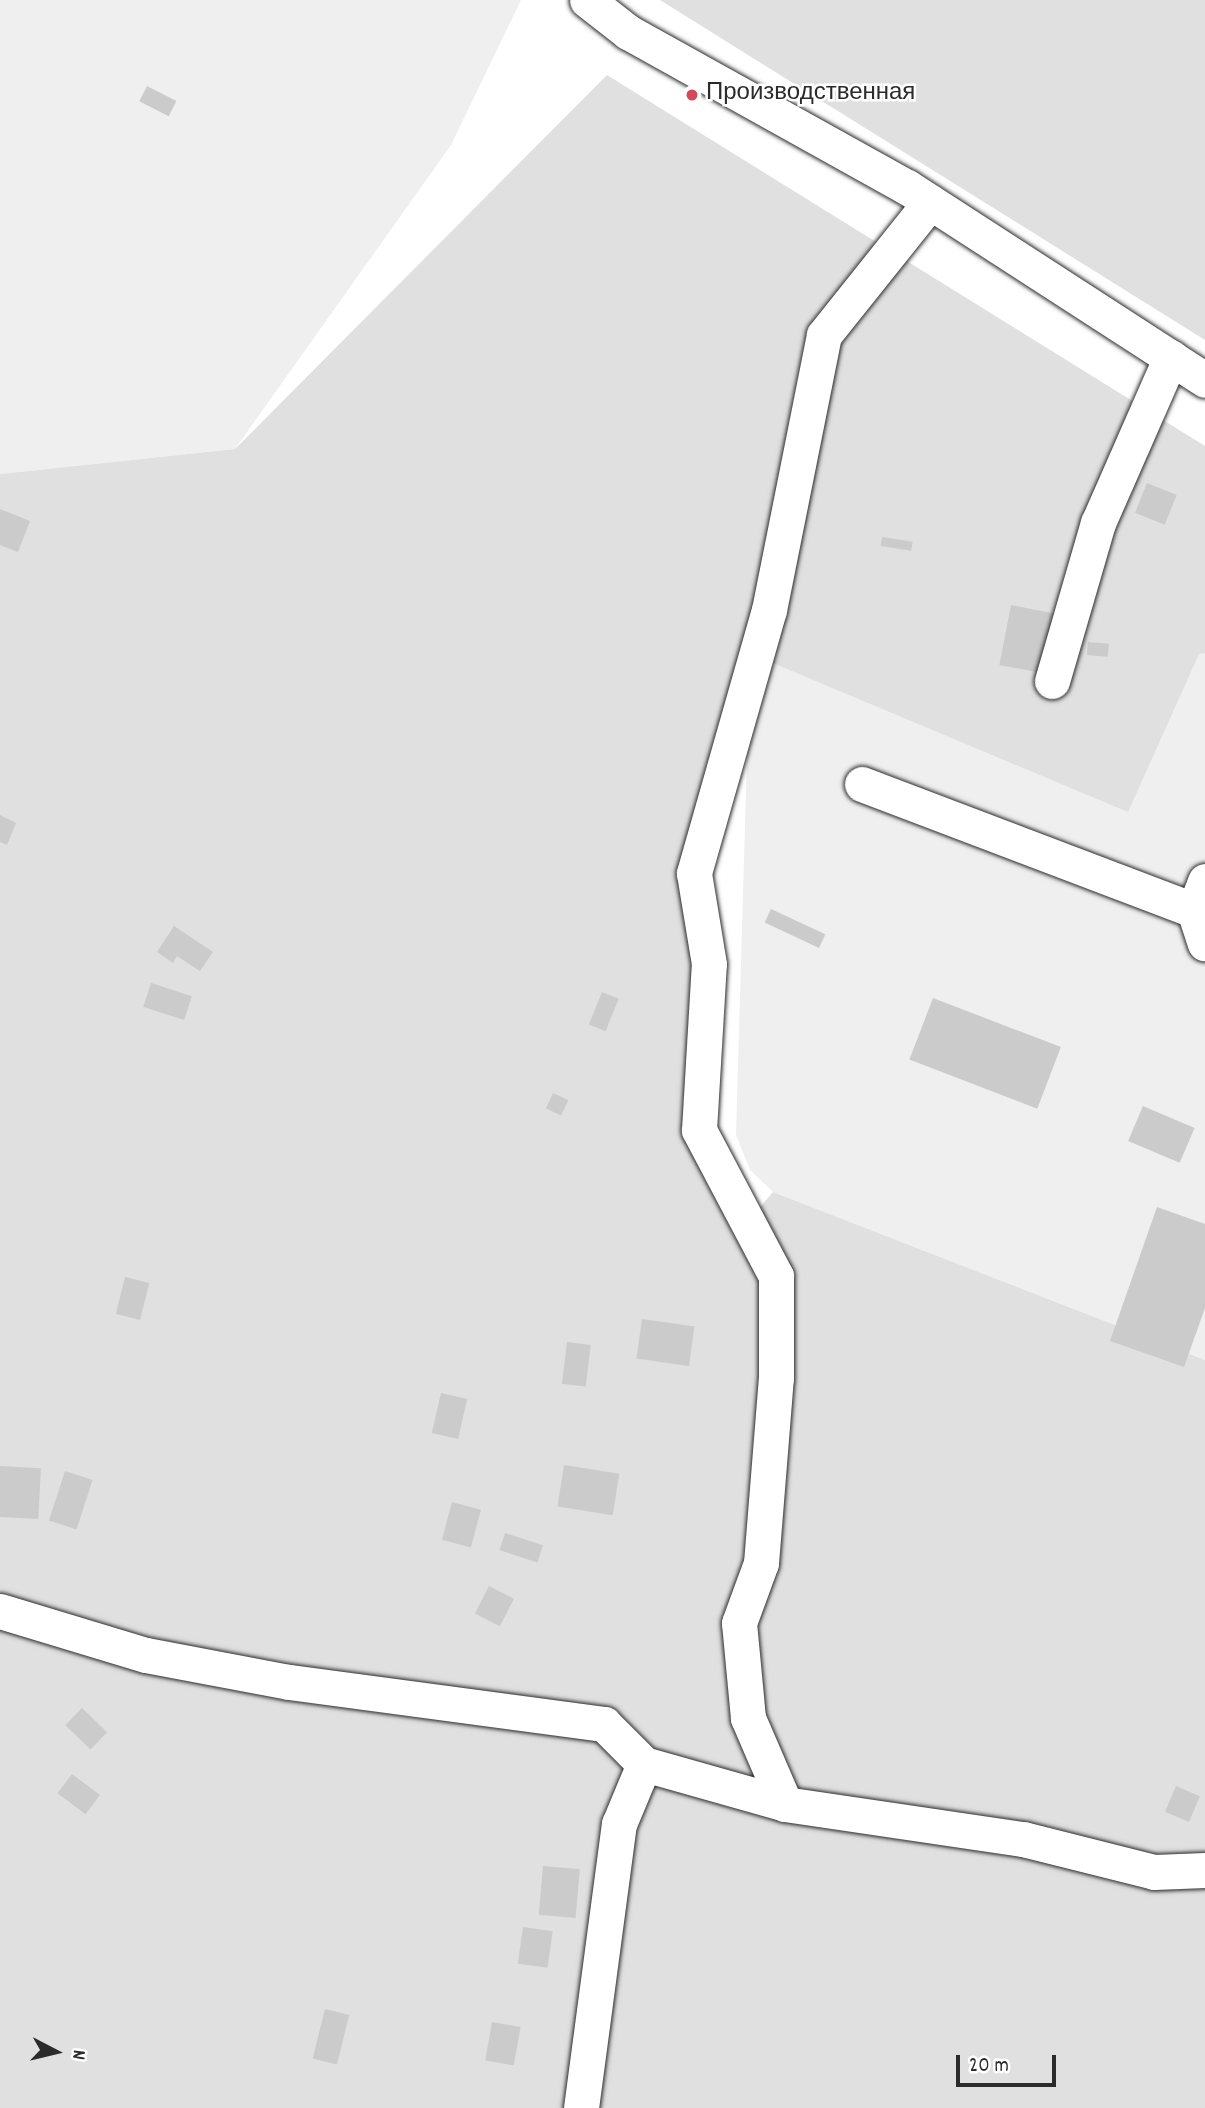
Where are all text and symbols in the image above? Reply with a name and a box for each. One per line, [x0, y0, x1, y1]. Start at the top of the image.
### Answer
place label: Производственная [706, 81, 915, 109]
marker: Производственная [684, 87, 700, 103]
north arrow [21, 2017, 91, 2087]
scale bar [960, 2042, 1060, 2086]
text: N [63, 2048, 91, 2061]
text: 20 m [969, 2052, 1009, 2082]

